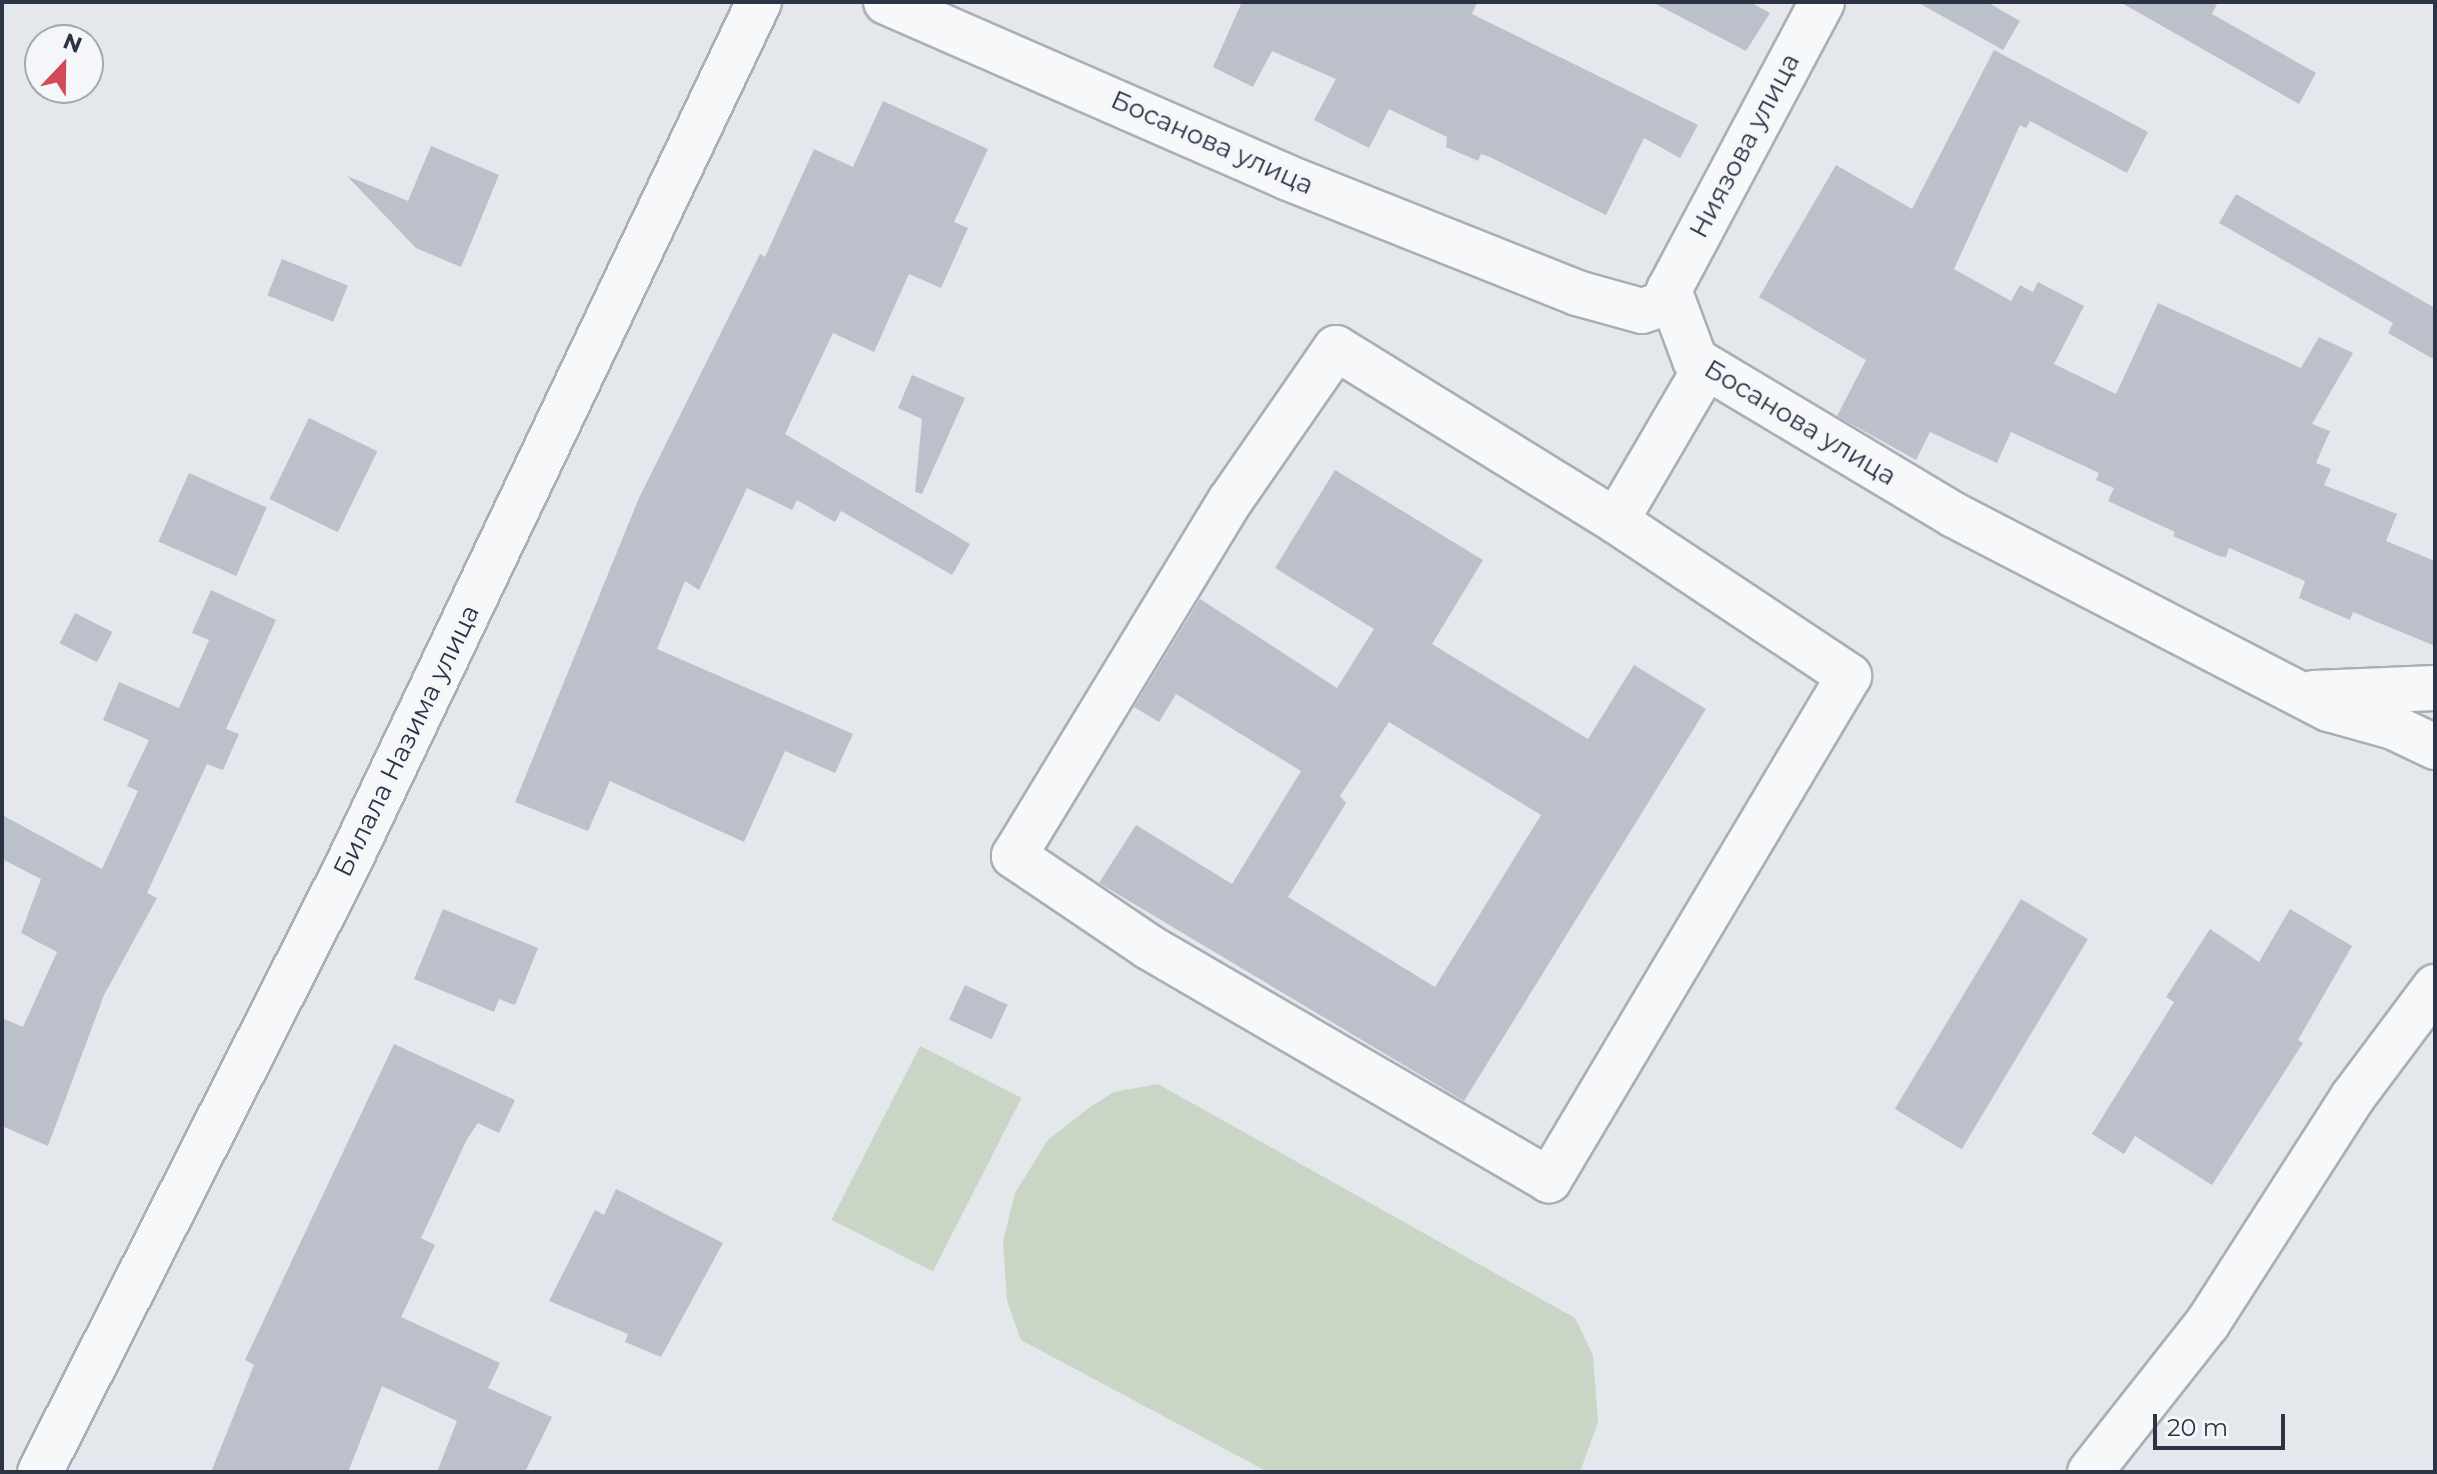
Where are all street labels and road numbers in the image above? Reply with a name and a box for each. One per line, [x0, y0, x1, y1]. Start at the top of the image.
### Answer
street label: Ниязова улица [1683, 48, 1807, 244]
street label: Босанова улица [1106, 84, 1318, 202]
street label: Босанова улица [1698, 353, 1902, 493]
street label: Билала Назима улица [328, 600, 486, 882]

